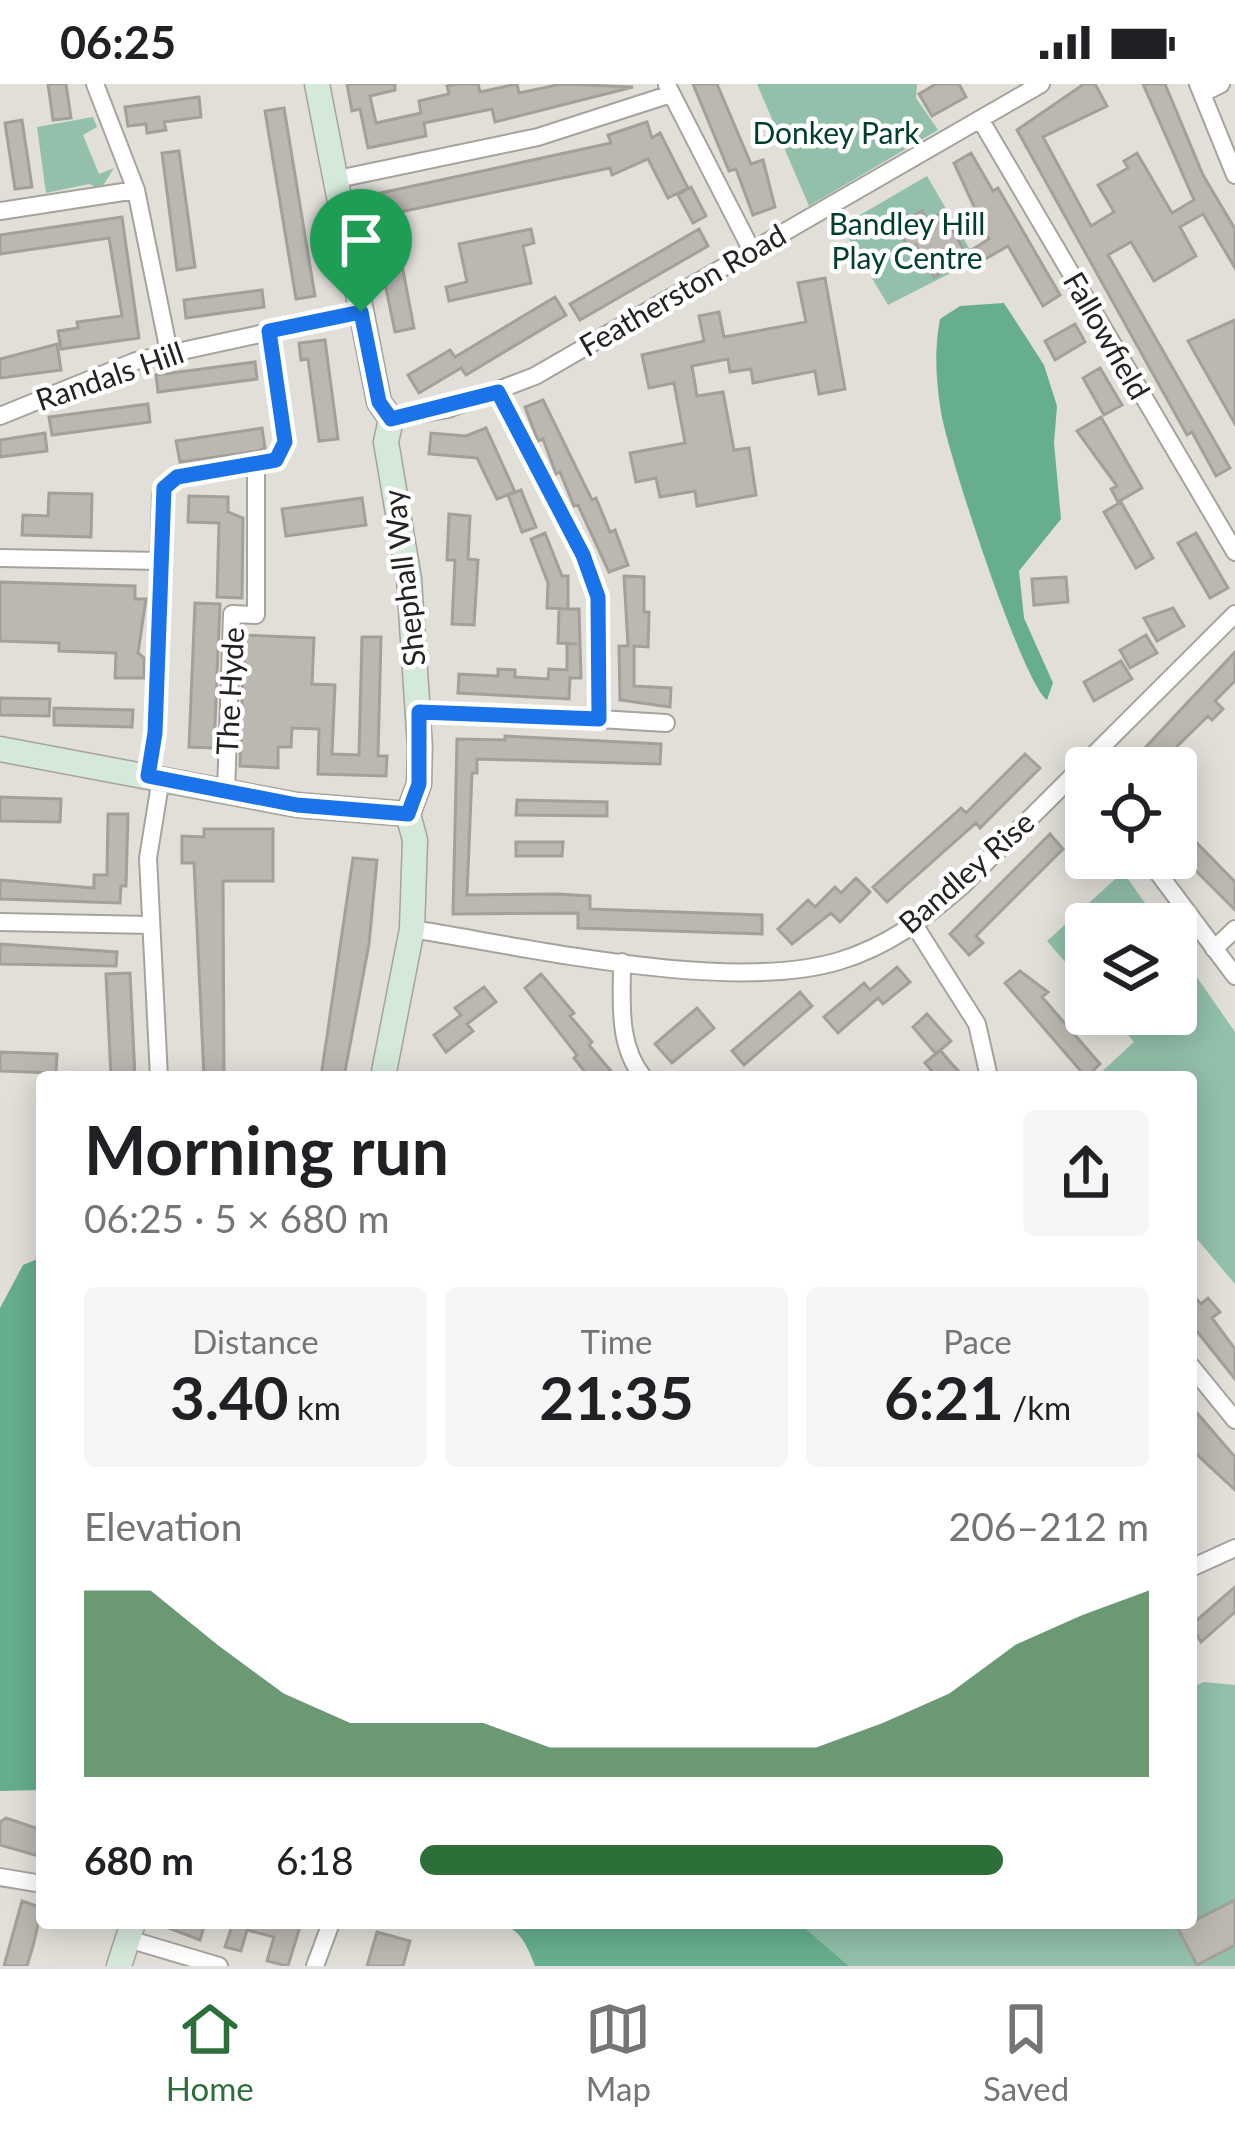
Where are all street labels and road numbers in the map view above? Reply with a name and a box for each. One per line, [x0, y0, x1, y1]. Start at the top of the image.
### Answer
street label: Featherston Road [573, 216, 791, 363]
street label: Fallowfield [1057, 265, 1159, 405]
street label: Randals Hill [31, 333, 188, 417]
street label: Shephall Way [374, 487, 432, 669]
street label: The Hyde [208, 626, 250, 756]
street label: Bandley Rise [891, 803, 1041, 940]

